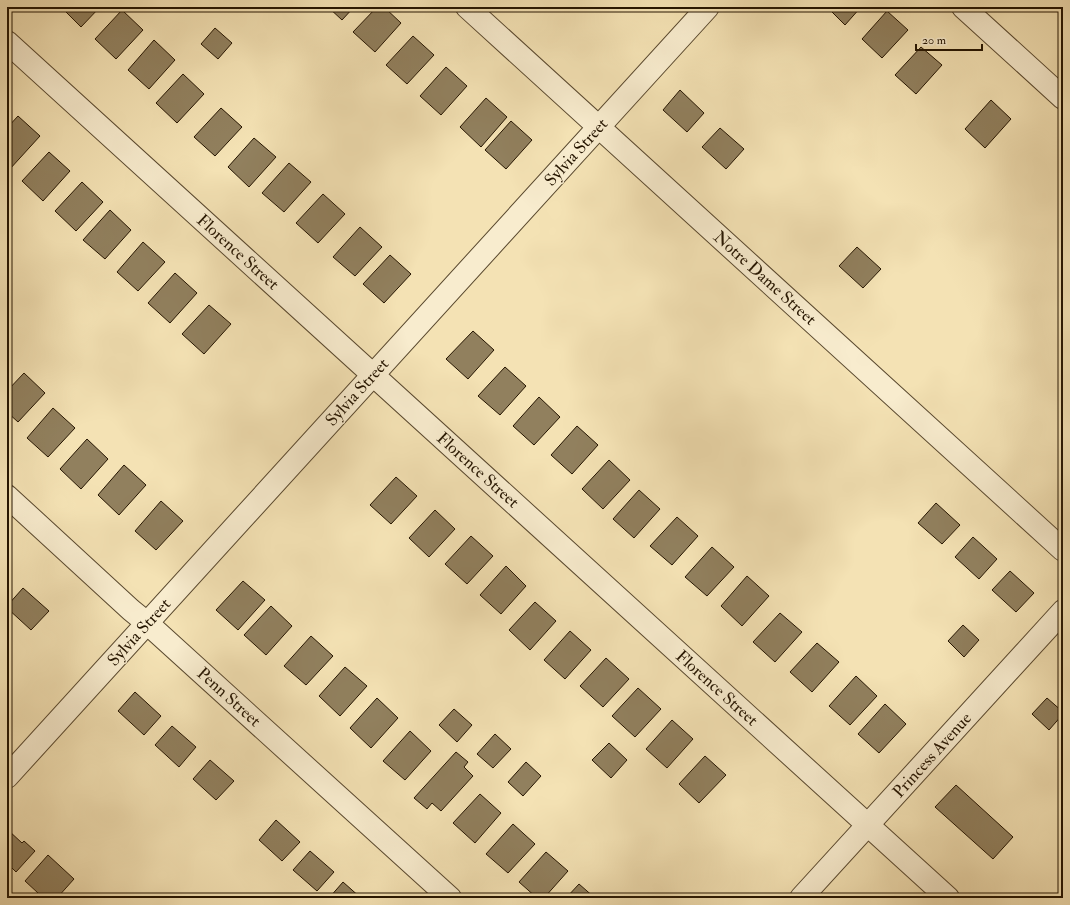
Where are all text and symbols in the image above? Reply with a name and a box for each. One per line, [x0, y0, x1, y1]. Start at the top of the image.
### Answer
scale bar [916, 26, 982, 52]
text: 20 m [922, 33, 947, 48]
street label: Sylvia Street [540, 113, 613, 191]
street label: Florence Street [192, 209, 284, 295]
street label: Notre Dame Street [709, 226, 821, 330]
street label: Sylvia Street [321, 353, 394, 431]
street label: Florence Street [432, 427, 524, 513]
street label: Sylvia Street [103, 593, 176, 671]
street label: Florence Street [671, 645, 763, 731]
street label: Penn Street [193, 663, 266, 731]
street label: Princess Avenue [888, 708, 976, 802]

